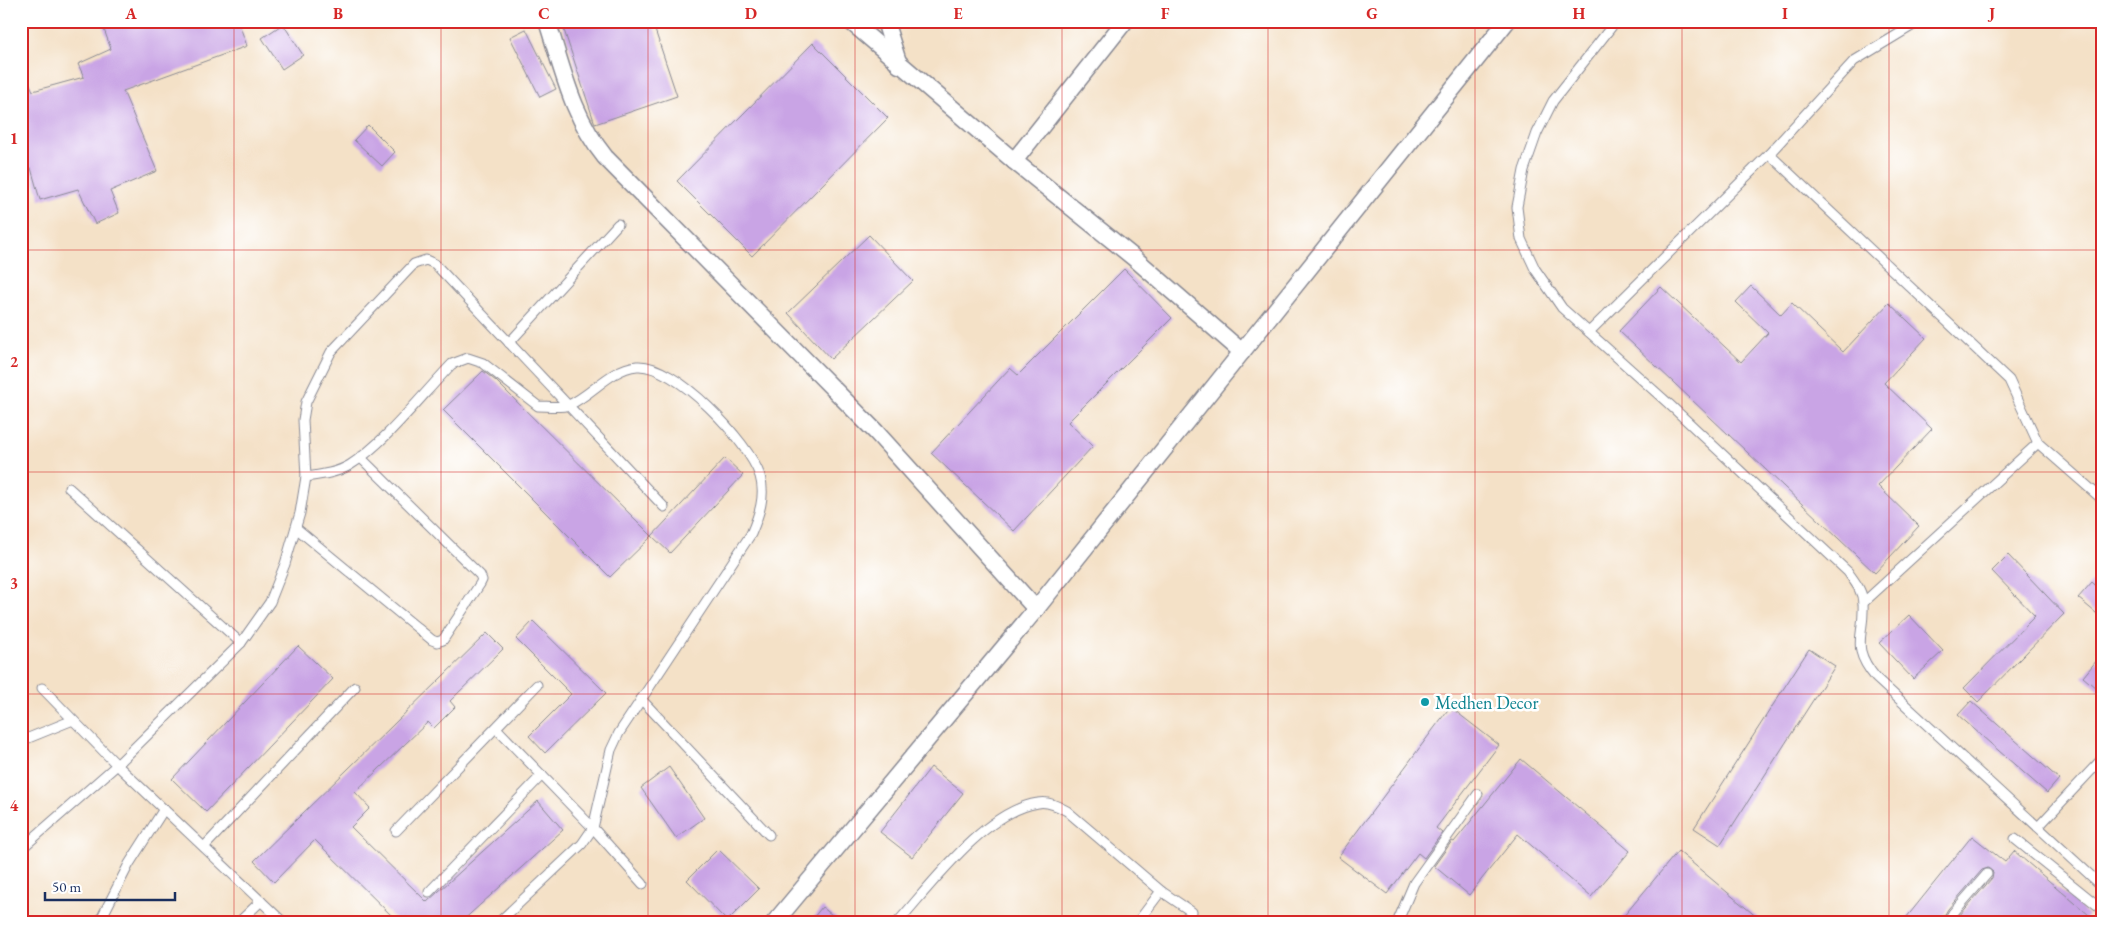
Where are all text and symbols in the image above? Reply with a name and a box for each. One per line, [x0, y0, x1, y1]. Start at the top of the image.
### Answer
text: A [124, 3, 137, 24]
text: B [333, 3, 343, 24]
text: C [538, 3, 550, 24]
text: D [745, 3, 757, 24]
text: E [953, 3, 963, 24]
text: F [1161, 3, 1170, 24]
text: G [1366, 3, 1378, 24]
text: H [1573, 3, 1586, 24]
text: I [1782, 3, 1788, 24]
text: J [1987, 3, 1995, 24]
text: 1 [10, 128, 18, 149]
text: 2 [10, 351, 19, 372]
text: 3 [10, 573, 18, 594]
place label: Medhen Decor [1435, 691, 1539, 714]
marker: Medhen Decor [1419, 696, 1431, 708]
text: 4 [10, 795, 19, 816]
scale bar [45, 869, 175, 901]
text: 50 m [52, 877, 81, 896]

